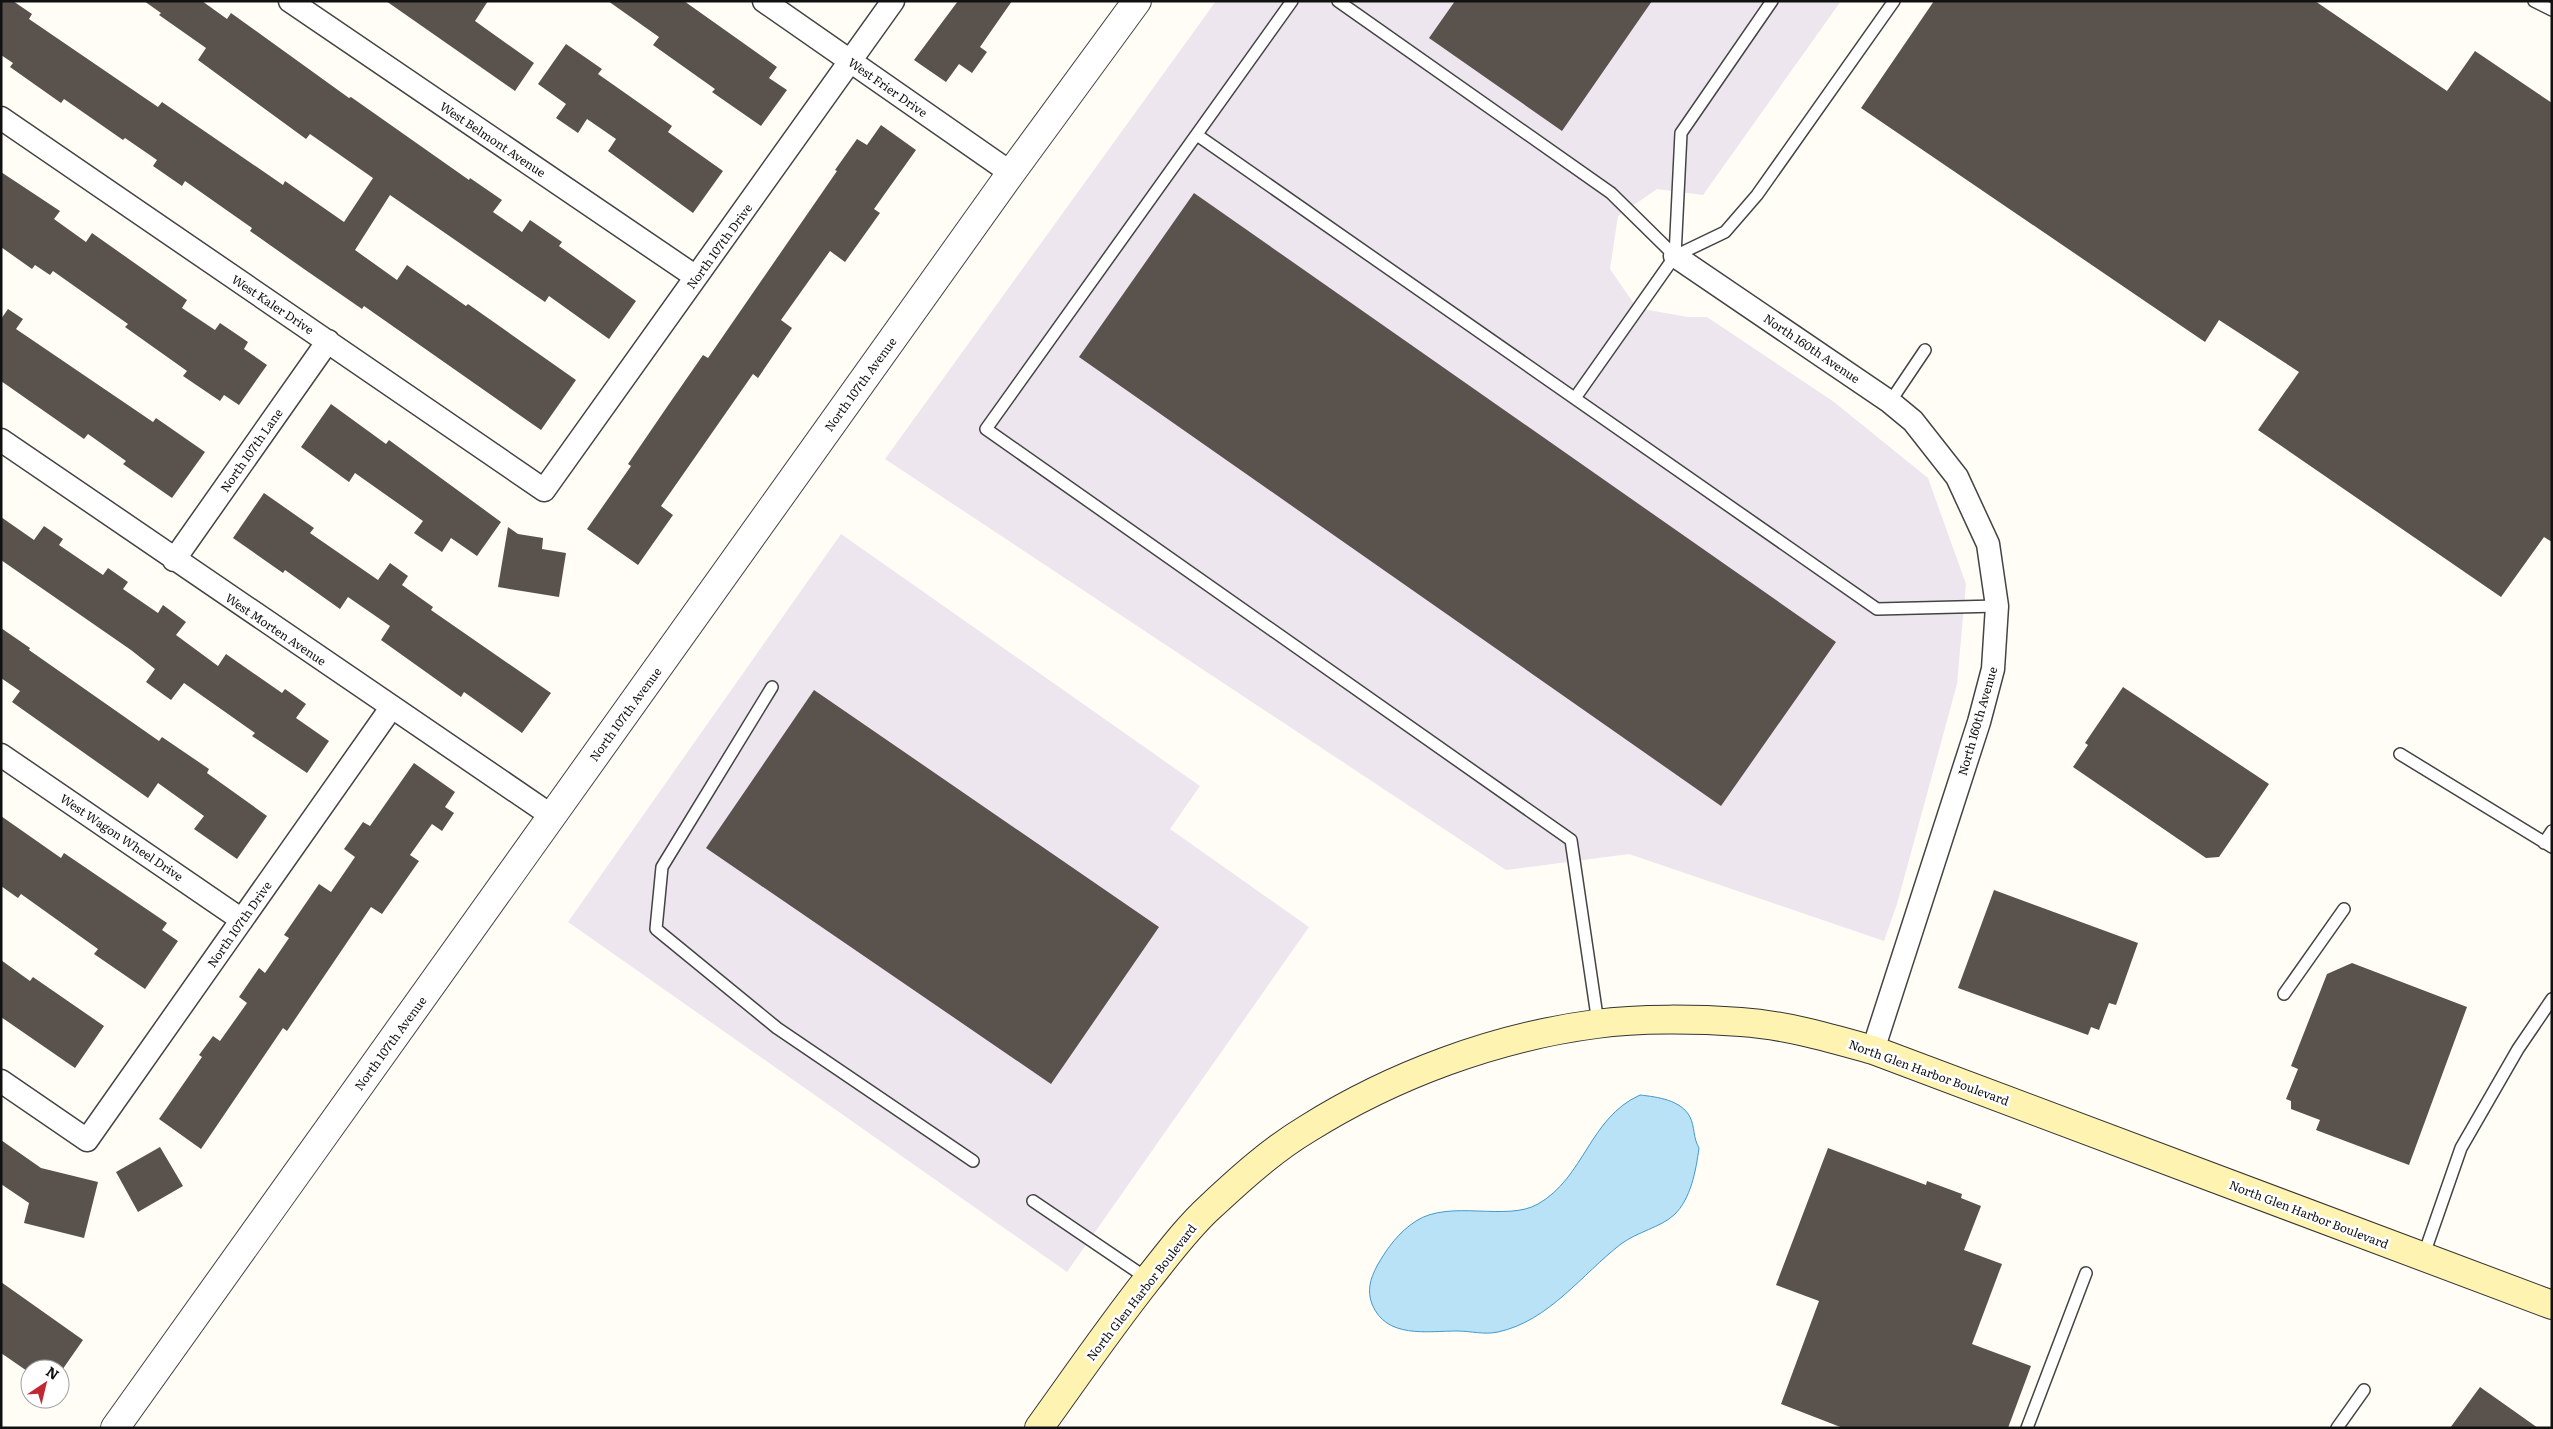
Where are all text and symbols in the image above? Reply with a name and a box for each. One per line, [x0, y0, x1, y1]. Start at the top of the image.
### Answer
street label: West Frier Drive [845, 53, 931, 121]
street label: West Belmont Avenue [437, 97, 549, 181]
street label: North 107th Drive [682, 200, 756, 292]
street label: West Kaler Drive [228, 270, 318, 338]
street label: North 160th Avenue [1760, 309, 1864, 387]
street label: North 107th Avenue [820, 333, 900, 435]
street label: North 107th Lane [215, 405, 287, 495]
street label: West Morten Avenue [222, 588, 330, 670]
street label: North 107th Avenue [585, 663, 665, 765]
street label: North 160th Avenue [1953, 664, 2001, 778]
street label: West Wagon Wheel Drive [57, 789, 187, 885]
street label: North 107th Drive [202, 877, 276, 971]
street label: North 107th Avenue [350, 992, 430, 1094]
street label: North Glen Harbor Boulevard [1846, 1035, 2012, 1110]
street label: North Glen Harbor Boulevard [2227, 1175, 2392, 1253]
street label: North Glen Harbor Boulevard [1082, 1219, 1201, 1364]
north arrow [20, 1359, 70, 1409]
text: N [42, 1361, 64, 1384]

